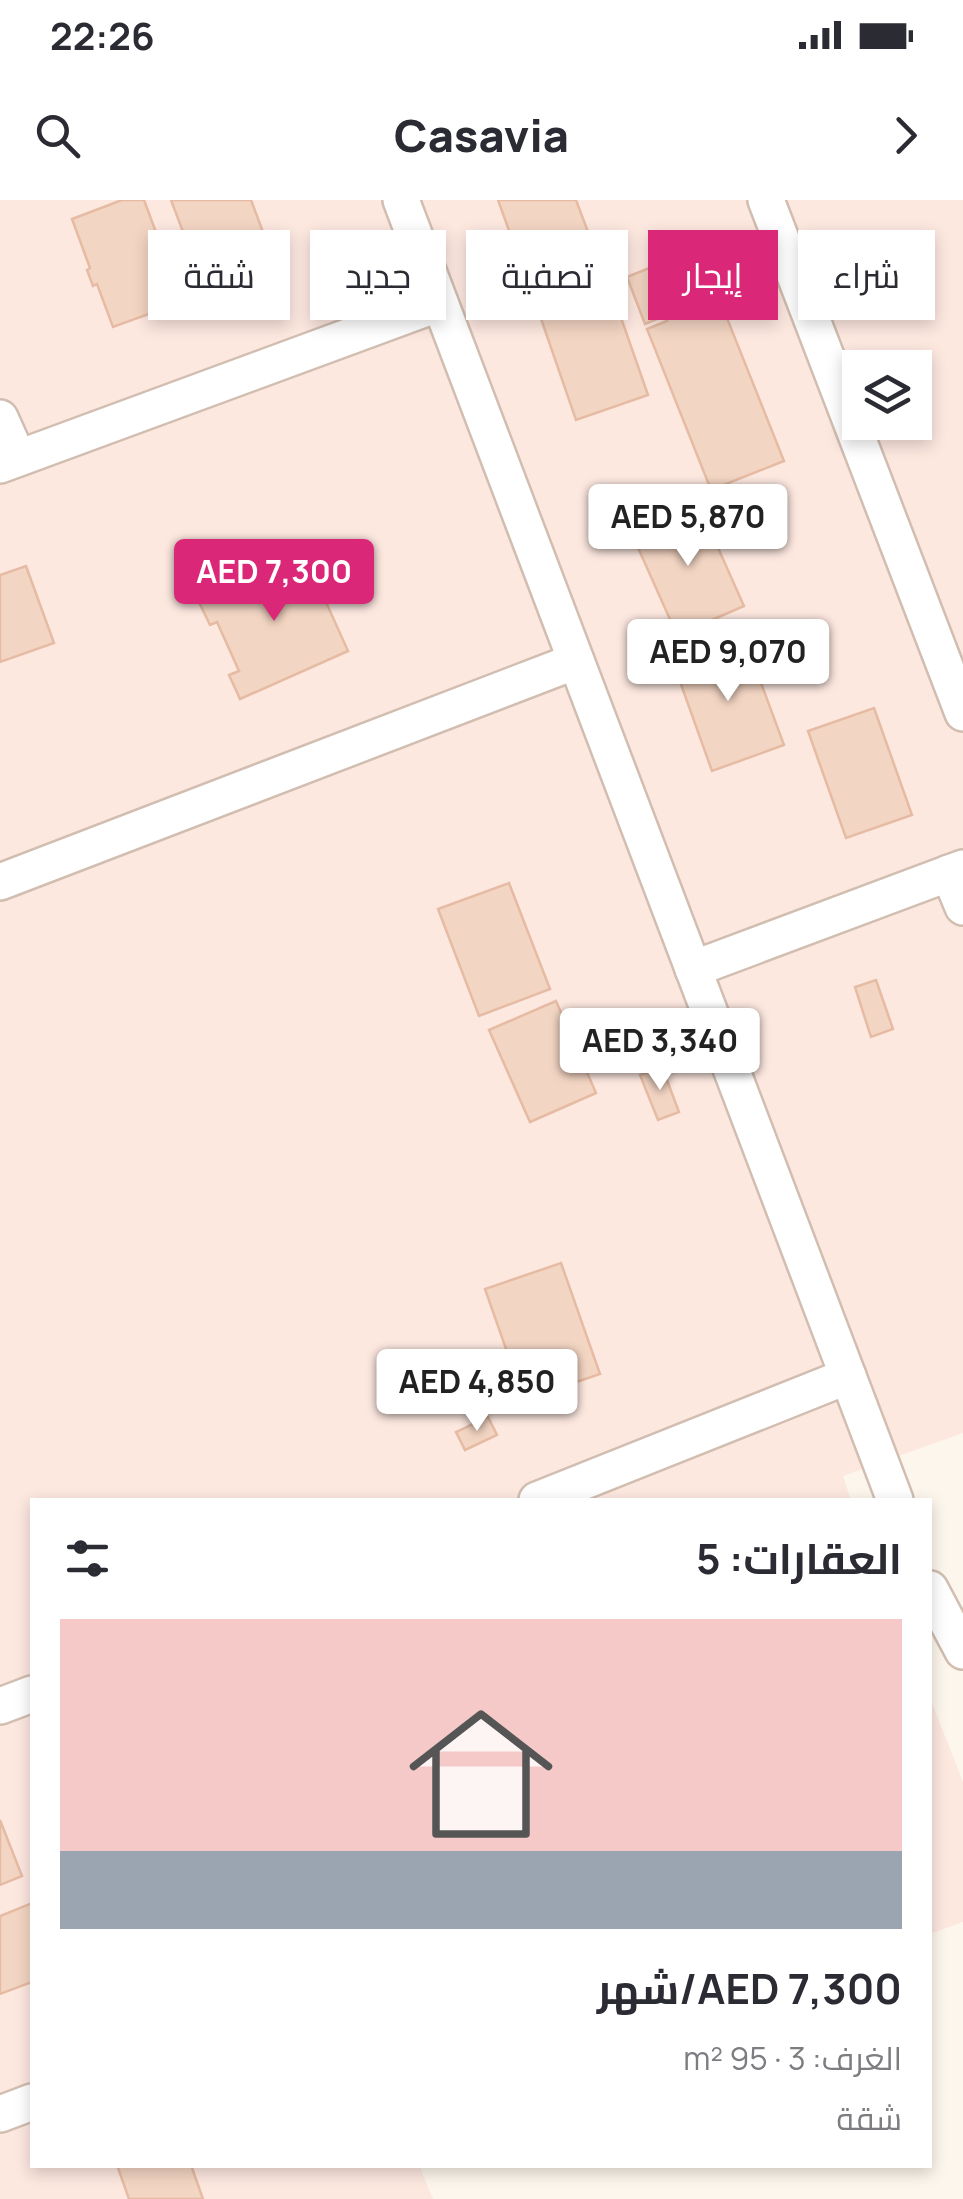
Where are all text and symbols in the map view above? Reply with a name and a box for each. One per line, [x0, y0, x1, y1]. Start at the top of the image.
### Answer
text: 22:26 [50, 9, 155, 61]
text: Casavia [394, 104, 569, 166]
icon: search [30, 108, 85, 163]
icon: forward [878, 108, 933, 163]
chip: شقة [148, 230, 290, 320]
chip: جديد [310, 230, 446, 320]
chip: تصفية [466, 230, 628, 320]
chip: إيجار [648, 230, 778, 320]
chip: شراء [798, 230, 935, 320]
map controls [842, 350, 932, 440]
button: layers [842, 350, 932, 440]
pin: AED 5,870 [574, 484, 802, 569]
text: AED 5,870 [610, 494, 766, 538]
pin: AED 7,300 [160, 539, 388, 624]
text: AED 7,300 [196, 549, 352, 593]
pin: AED 9,070 [614, 619, 842, 704]
text: AED 9,070 [649, 629, 807, 673]
pin: AED 3,340 [546, 1008, 774, 1093]
text: AED 3,340 [582, 1018, 738, 1062]
pin: AED 4,850 [363, 1349, 591, 1434]
text: AED 4,850 [399, 1359, 555, 1403]
text: العقارات: 5 [696, 1529, 902, 1587]
icon: filters [60, 1531, 115, 1586]
icon: home [391, 1684, 571, 1864]
text: AED 7,300/شهر [597, 1959, 902, 2017]
text: الغرف: 3 · 95 m² [683, 2036, 902, 2080]
text: شقة [837, 2096, 902, 2140]

